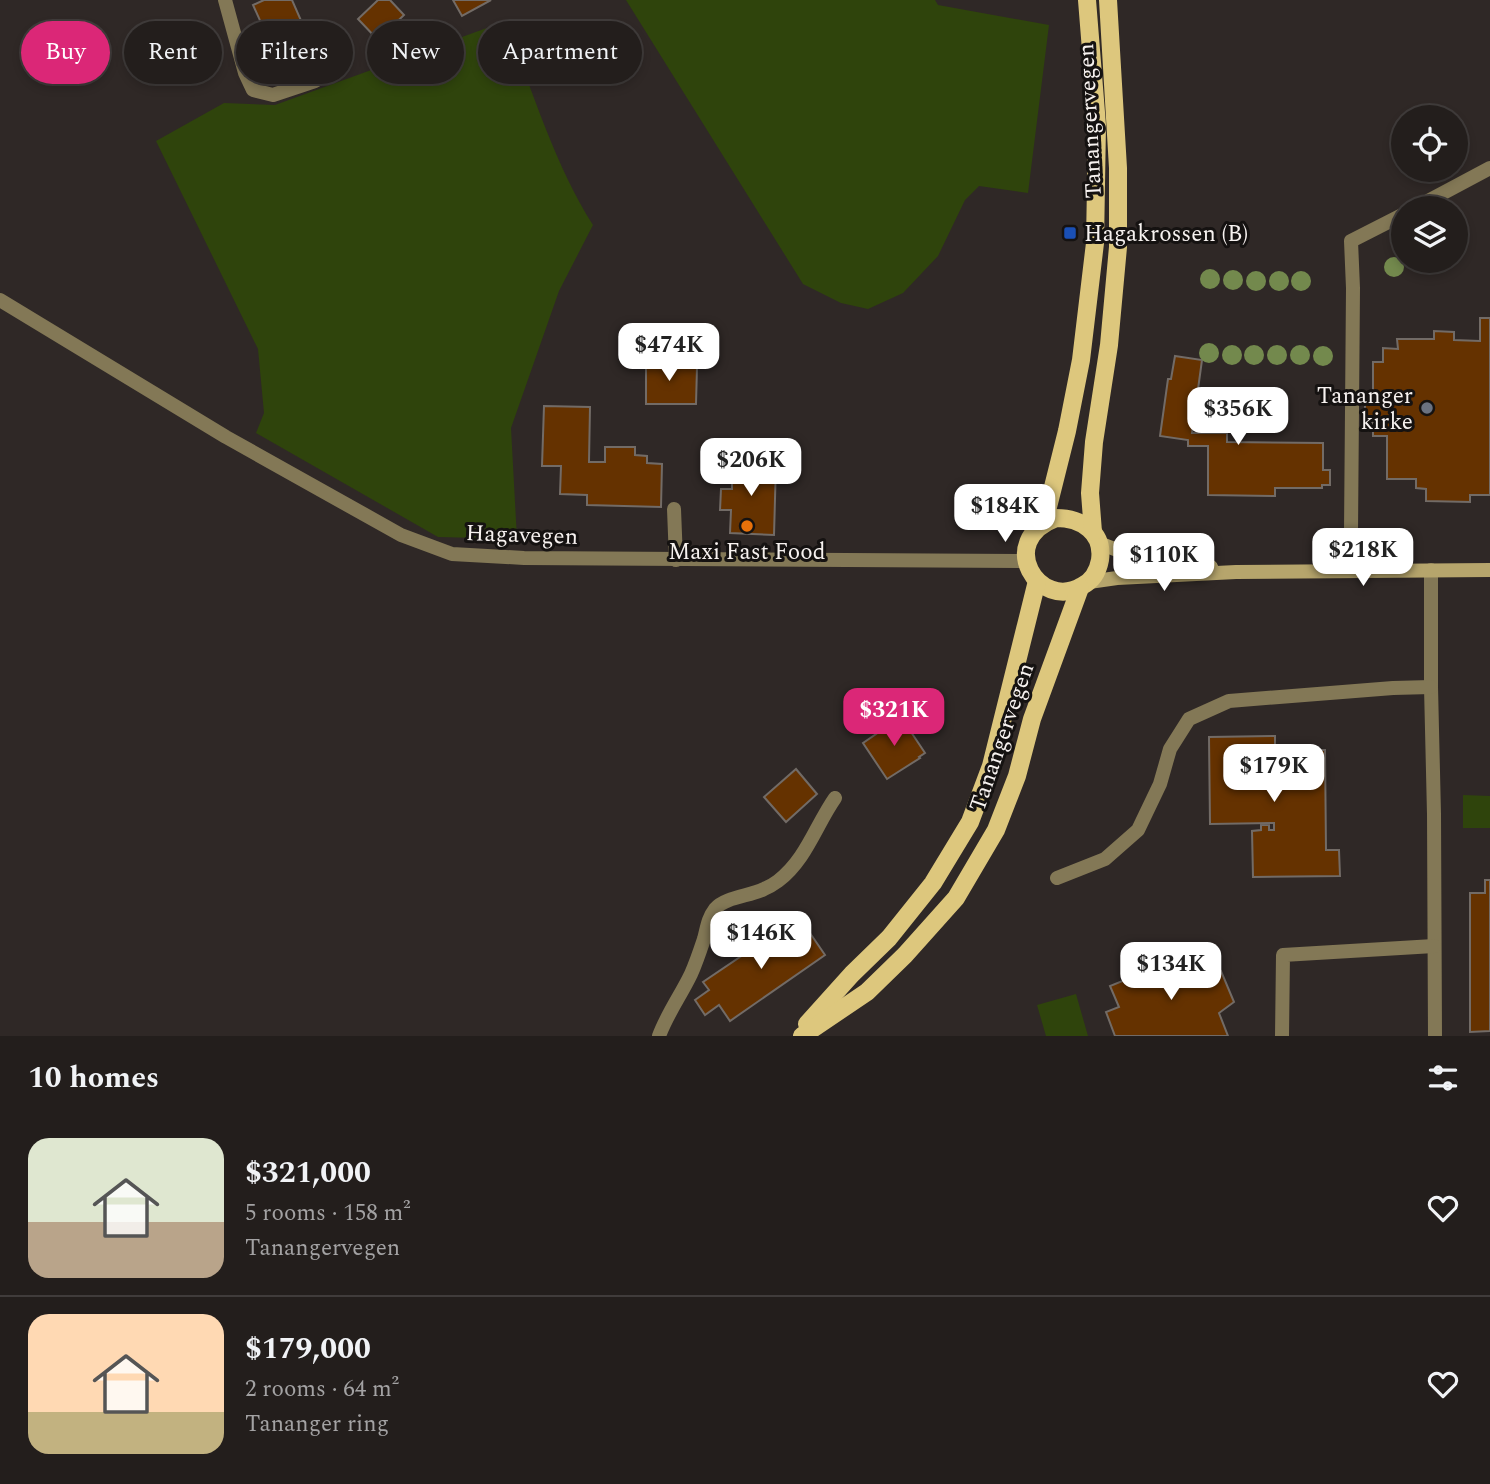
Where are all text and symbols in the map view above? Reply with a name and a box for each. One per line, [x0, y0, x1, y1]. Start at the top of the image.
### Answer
chip: Buy [21, 21, 110, 84]
chip: Rent [124, 21, 222, 84]
chip: Filters [236, 21, 353, 84]
chip: New [367, 21, 464, 84]
chip: Apartment [478, 21, 642, 84]
street label: Tanangervegen [1069, 42, 1112, 199]
map controls [1391, 105, 1468, 273]
button: locate [1391, 105, 1468, 182]
button: layers [1391, 196, 1468, 273]
place label: Hagakrossen (B) [1084, 217, 1248, 252]
marker: Hagakrossen (B) [1062, 225, 1078, 241]
pin: $474K [620, 324, 718, 383]
text: $474K [634, 328, 704, 363]
place label: Tananger kirke [1317, 379, 1413, 440]
pin: $356K [1189, 388, 1287, 447]
text: $356K [1203, 392, 1273, 427]
marker: Tananger kirke [1419, 400, 1435, 416]
pin: $206K [702, 438, 800, 498]
text: $206K [716, 443, 786, 478]
pin: $184K [956, 484, 1054, 544]
text: $184K [970, 489, 1040, 524]
street label: Hagavegen [465, 516, 579, 555]
marker: Maxi Fast Food [739, 518, 755, 534]
pin: $218K [1314, 528, 1412, 588]
text: $218K [1328, 533, 1398, 568]
pin: $110K [1115, 534, 1213, 593]
place label: Maxi Fast Food [668, 535, 826, 570]
text: $110K [1129, 538, 1199, 573]
street label: Tanangervegen [961, 658, 1044, 817]
pin: $321K [845, 688, 943, 748]
text: $321K [859, 693, 929, 728]
pin: $179K [1225, 744, 1323, 804]
text: $179K [1239, 749, 1309, 784]
pin: $146K [712, 912, 810, 971]
text: $146K [726, 916, 796, 951]
pin: $134K [1122, 942, 1220, 1002]
text: $134K [1136, 947, 1206, 982]
text: 10 homes [28, 1055, 159, 1101]
icon: filters [1424, 1059, 1462, 1097]
text: $321,000 [245, 1150, 371, 1196]
icon: home [84, 1166, 168, 1250]
icon: heart [1424, 1189, 1462, 1227]
text: 5 rooms · 158 m² [245, 1196, 411, 1231]
text: Tanangervegen [245, 1231, 400, 1266]
text: $179,000 [245, 1326, 371, 1372]
icon: home [84, 1342, 168, 1426]
icon: heart [1424, 1365, 1462, 1403]
text: 2 rooms · 64 m² [245, 1372, 399, 1407]
text: Tananger ring [245, 1407, 389, 1442]

